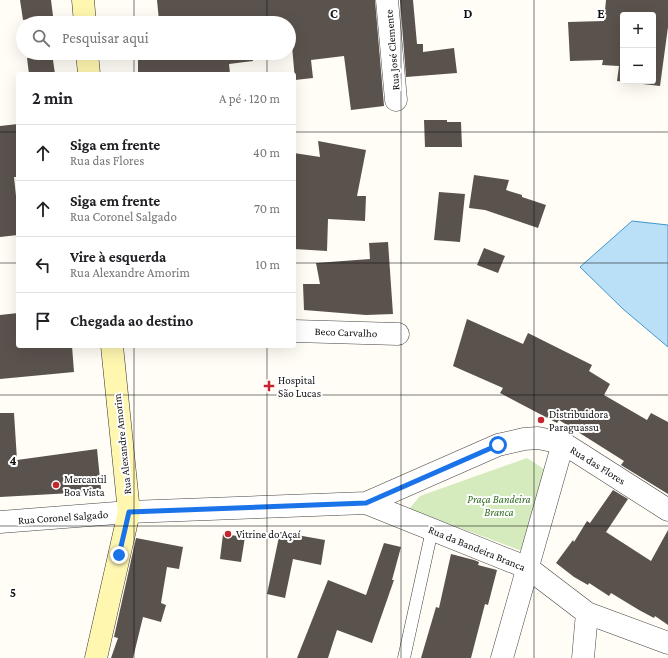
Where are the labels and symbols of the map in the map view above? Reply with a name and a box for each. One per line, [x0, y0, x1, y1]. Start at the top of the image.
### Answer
text: C [330, 6, 338, 21]
text: D [464, 6, 473, 21]
text: E [597, 6, 605, 21]
street label: Rua José Clemente [382, 9, 403, 91]
street label: Beco Carvalho [314, 325, 378, 339]
place label: Hospital São Lucas [278, 374, 321, 399]
marker: Hospital São Lucas [263, 380, 275, 392]
street label: Rua Alexandre Amorim [111, 393, 133, 495]
place label: Distribuidora Paraguassu [549, 408, 608, 434]
marker: Distribuidora Paraguassu [536, 415, 546, 425]
route start [489, 436, 507, 454]
street label: Rua das Flores [568, 443, 628, 487]
text: 4 [9, 453, 17, 468]
place label: Mercantil Boa Vista [64, 473, 107, 498]
marker: Mercantil Boa Vista [51, 480, 61, 490]
park label: Praça Bandeira Branca [467, 493, 531, 518]
street label: Rua Coronel Salgado [17, 508, 109, 527]
street label: Rua da Bandeira Branca [427, 523, 527, 573]
place label: Vitrine do Açaí [236, 528, 301, 541]
marker: Vitrine do Açaí [223, 529, 233, 539]
route end [110, 546, 128, 564]
text: 5 [10, 585, 16, 600]

